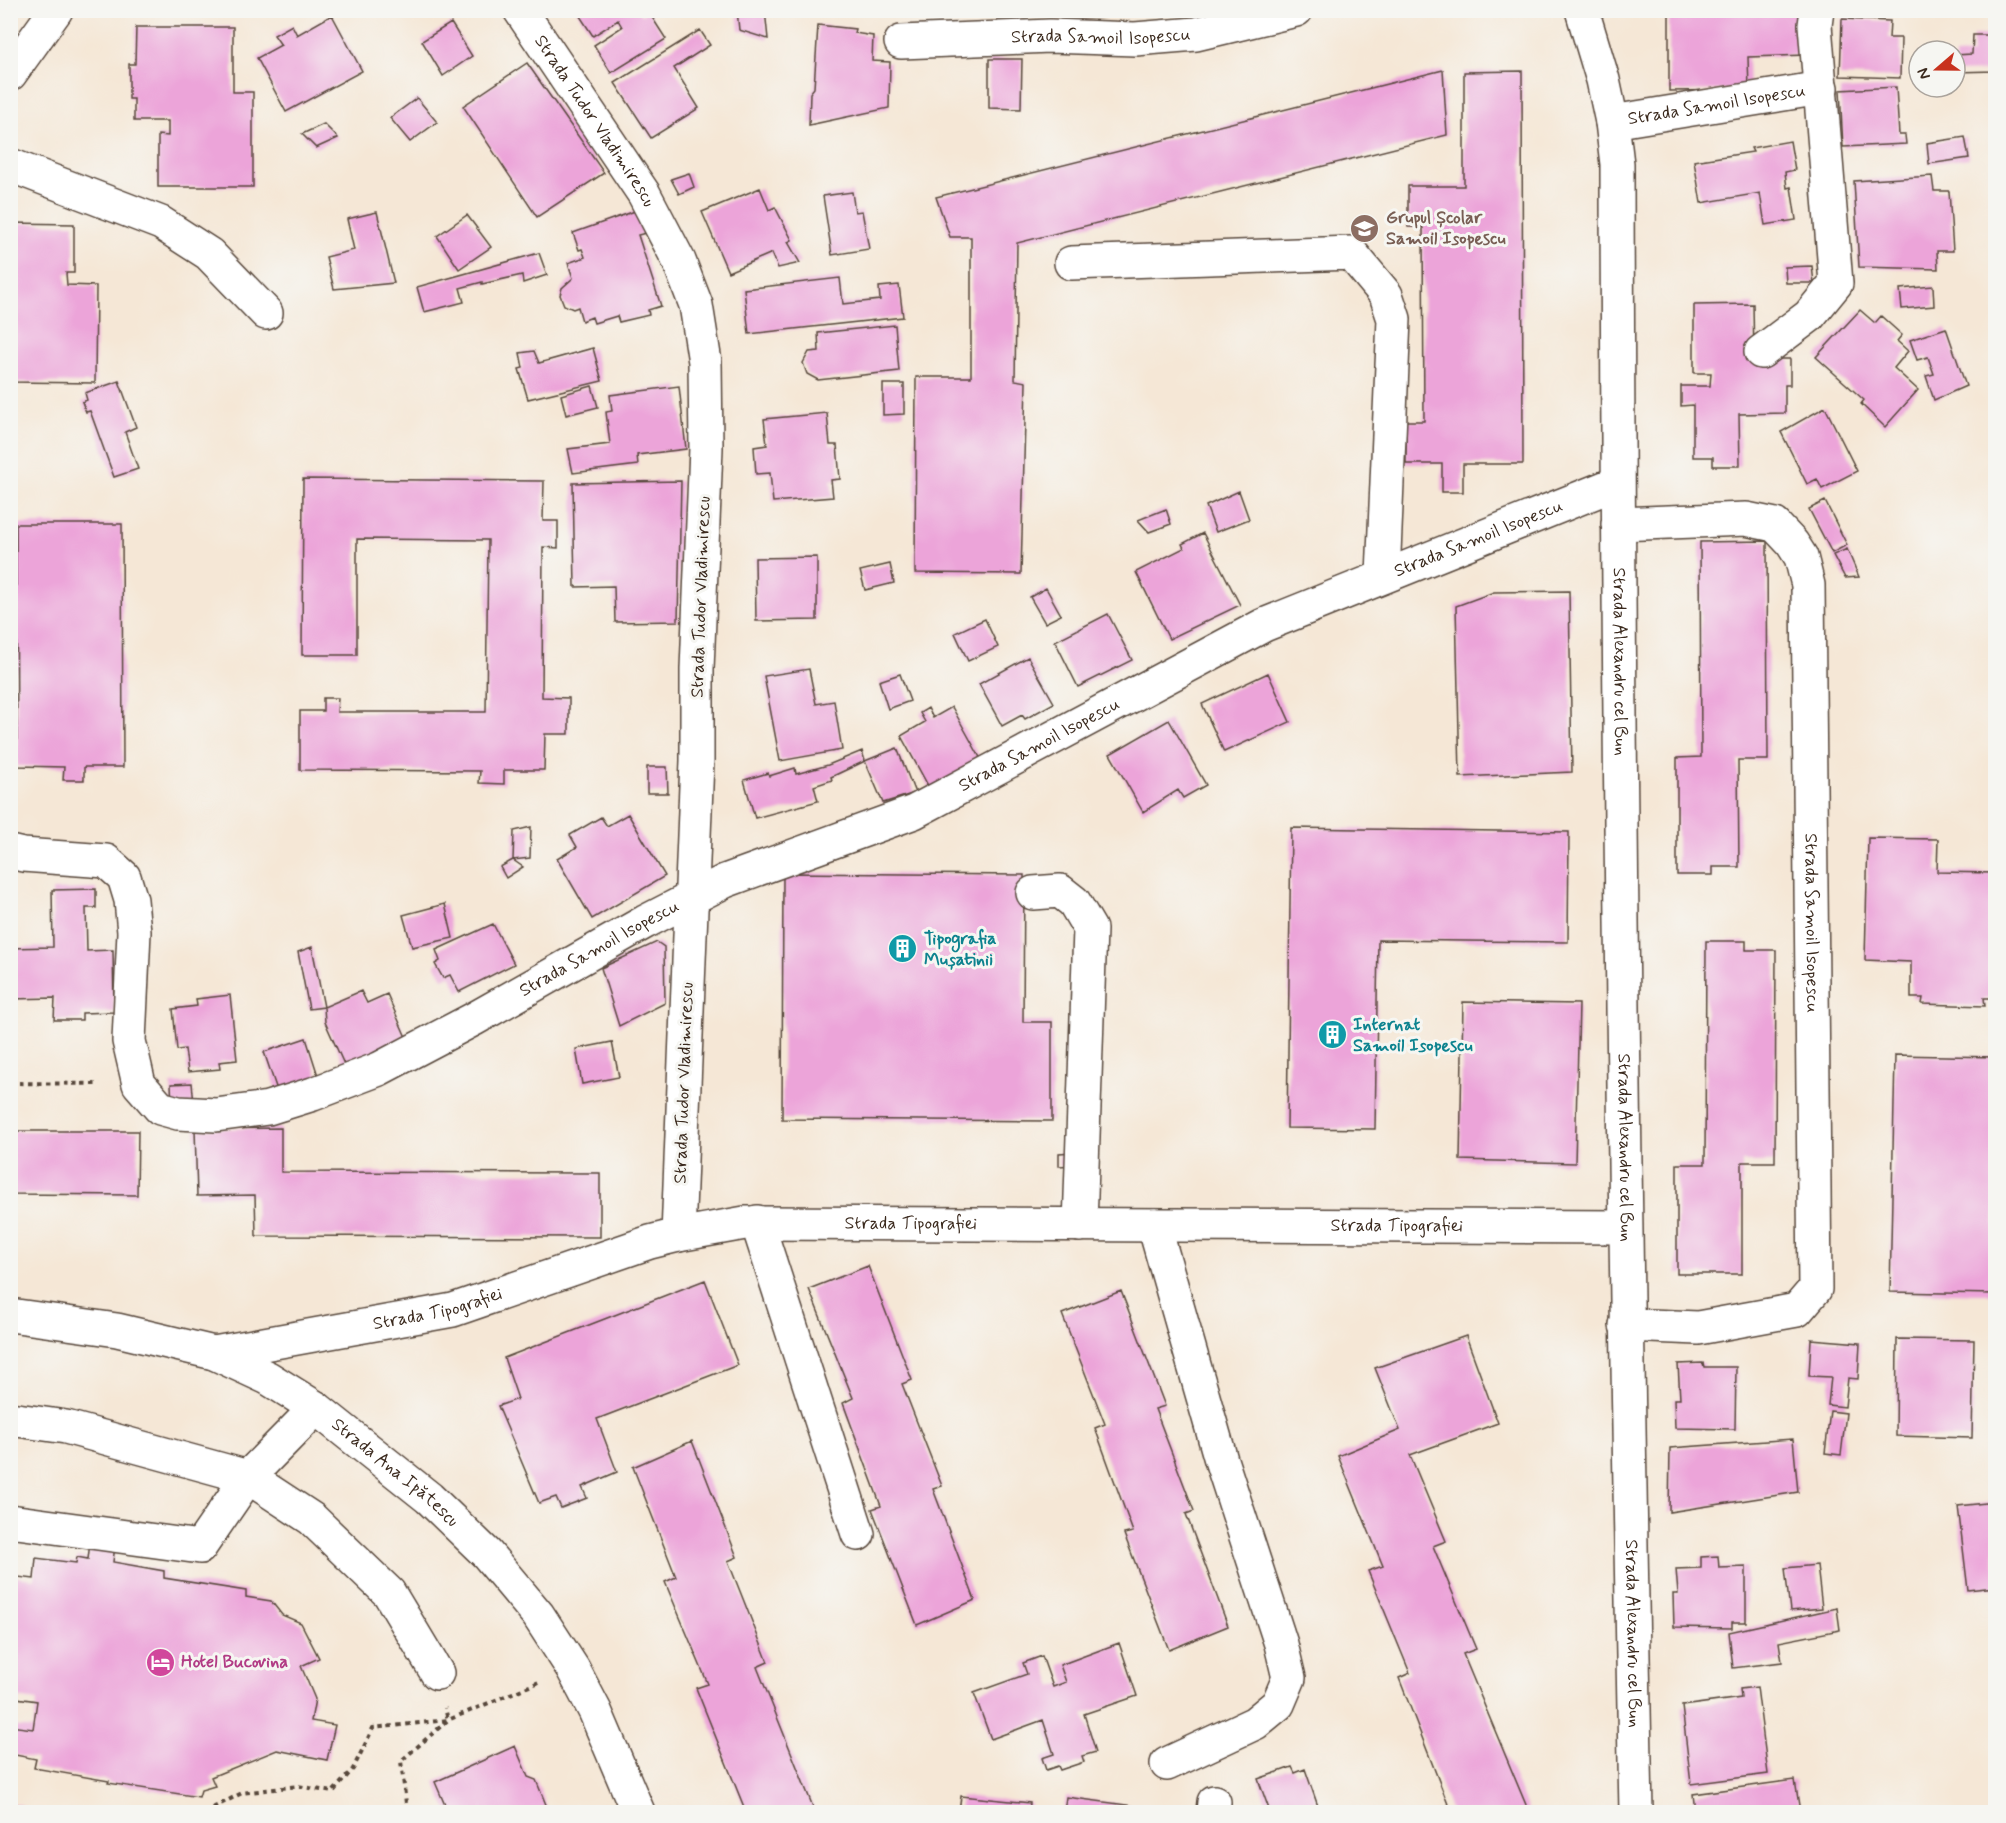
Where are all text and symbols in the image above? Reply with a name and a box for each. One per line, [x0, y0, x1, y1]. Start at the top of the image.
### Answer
street label: Strada Samoil Isopescu [1011, 22, 1192, 51]
street label: Strada Tudor Vladimirescu [528, 31, 661, 211]
north arrow [1907, 39, 1967, 99]
text: N [1913, 65, 1936, 82]
street label: Strada Samoil Isopescu [1626, 79, 1807, 131]
place label: Grupul Școlar Samoil Isopescu [1386, 206, 1506, 251]
school or university icon: Grupul Școlar Samoil Isopescu [1349, 212, 1381, 244]
street label: Strada Samoil Isopescu [1391, 494, 1566, 583]
street label: Strada Tudor Vladimirescu [685, 496, 717, 698]
street label: Strada Alexandru cel Bun [1607, 567, 1632, 756]
street label: Strada Samoil Isopescu [954, 692, 1124, 798]
street label: Strada Samoil Isopescu [1798, 833, 1824, 1013]
street label: Strada Samoil Isopescu [515, 894, 683, 1003]
place label: Tipografia Mușatinii [924, 927, 996, 972]
building icon: Tipografia Mușatinii [887, 933, 919, 965]
street label: Strada Tudor Vladimirescu [668, 982, 700, 1184]
place label: Internat Samoil Isopescu [1353, 1013, 1473, 1058]
building icon: Internat Samoil Isopescu [1316, 1019, 1348, 1051]
street label: Strada Alexandru cel Bun [1612, 1053, 1638, 1242]
street label: Strada Tipografiei [845, 1211, 977, 1236]
street label: Strada Tipografiei [1331, 1214, 1463, 1238]
street label: Strada Tipografiei [371, 1282, 505, 1336]
street label: Strada Ana Ipătescu [326, 1413, 464, 1532]
street label: Strada Alexandru cel Bun [1619, 1539, 1646, 1728]
hotel icon: Hotel Bucovina [144, 1646, 176, 1678]
place label: Hotel Bucovina [181, 1650, 288, 1674]

